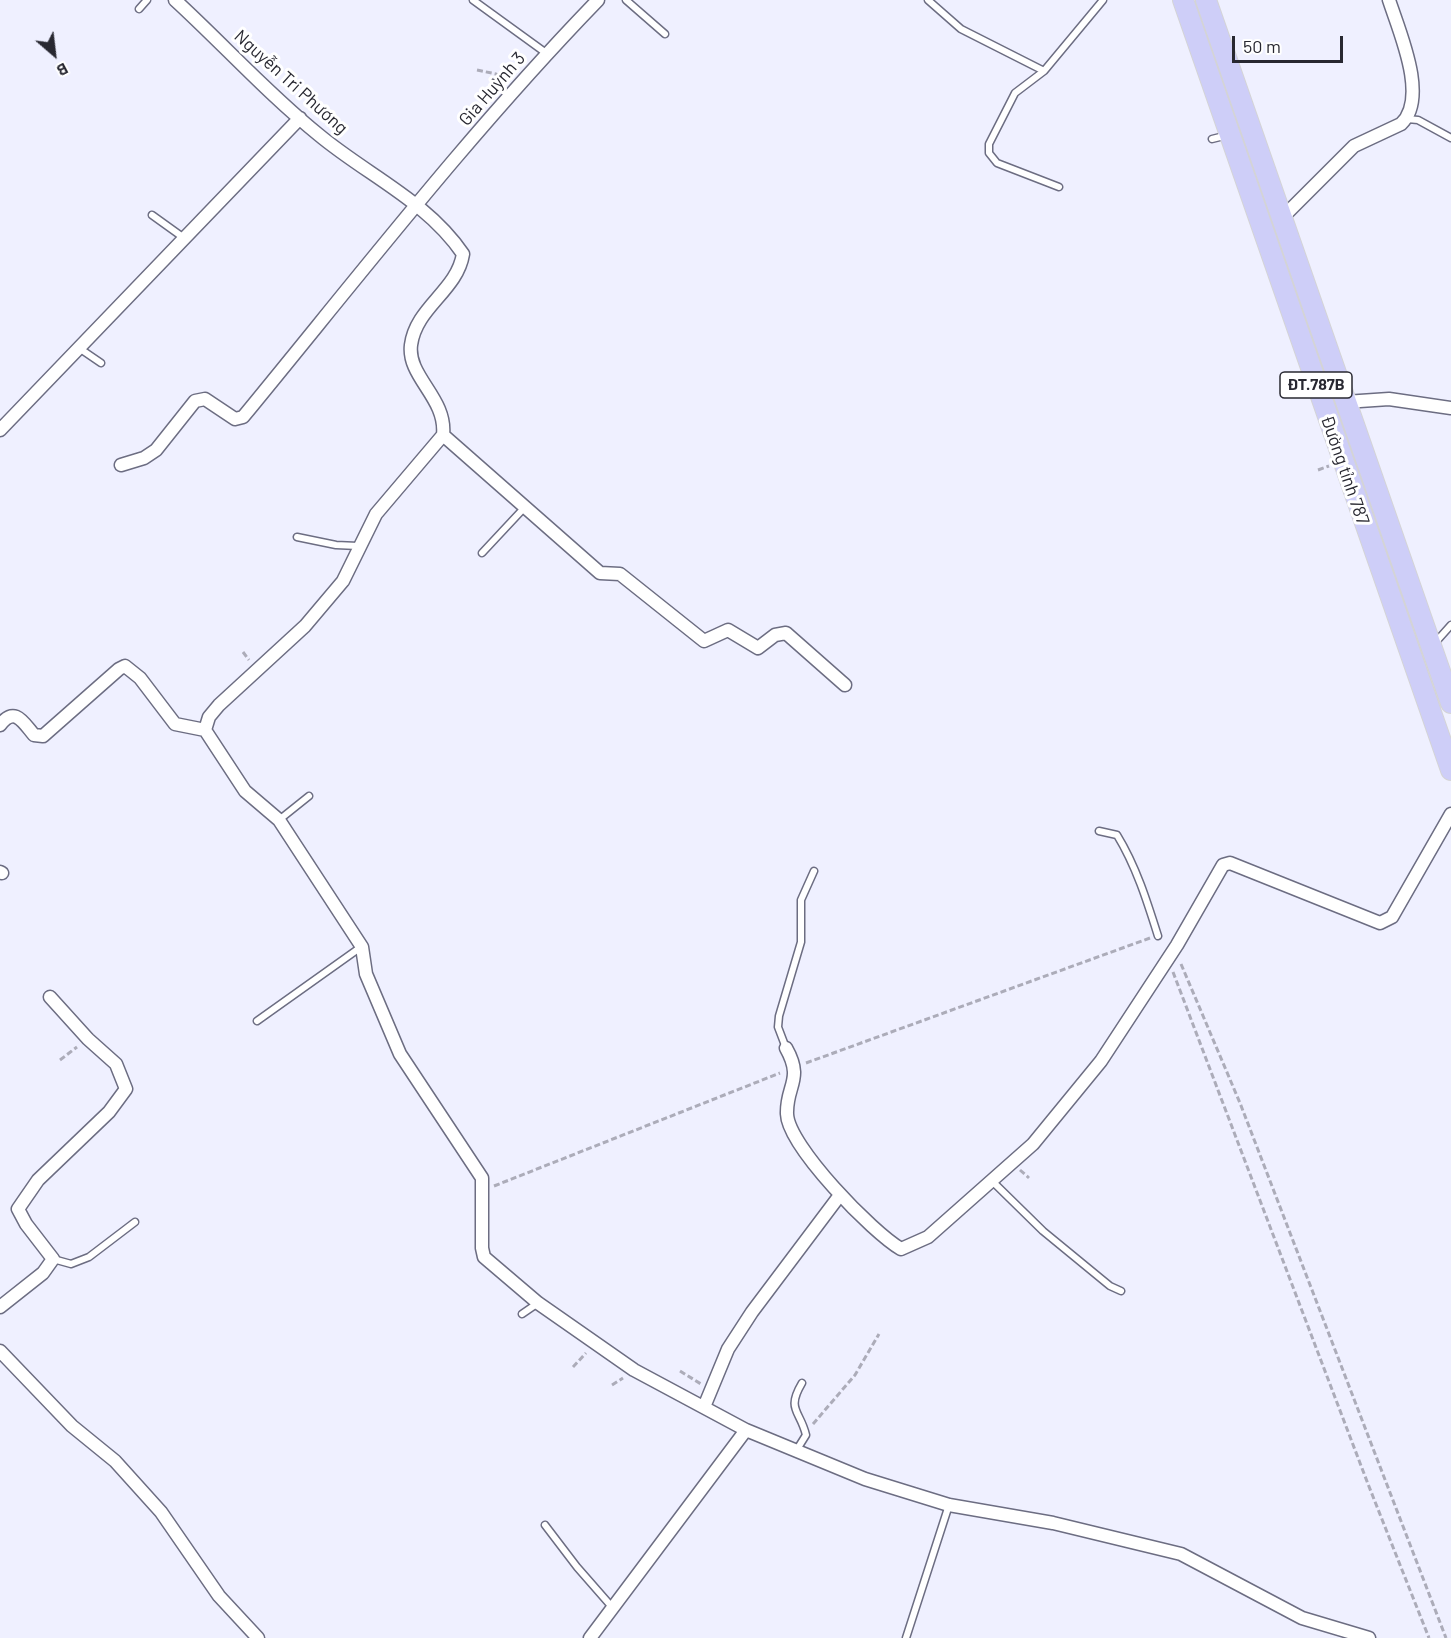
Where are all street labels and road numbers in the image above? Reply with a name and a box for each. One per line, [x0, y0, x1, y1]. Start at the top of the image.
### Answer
street label: Nguyễn Tri Phương [230, 25, 352, 139]
street label: Gia Huỳnh 3 [454, 48, 530, 130]
road number: ĐT.787B [1280, 372, 1352, 398]
street label: Đường tỉnh 787 [1316, 413, 1374, 527]

